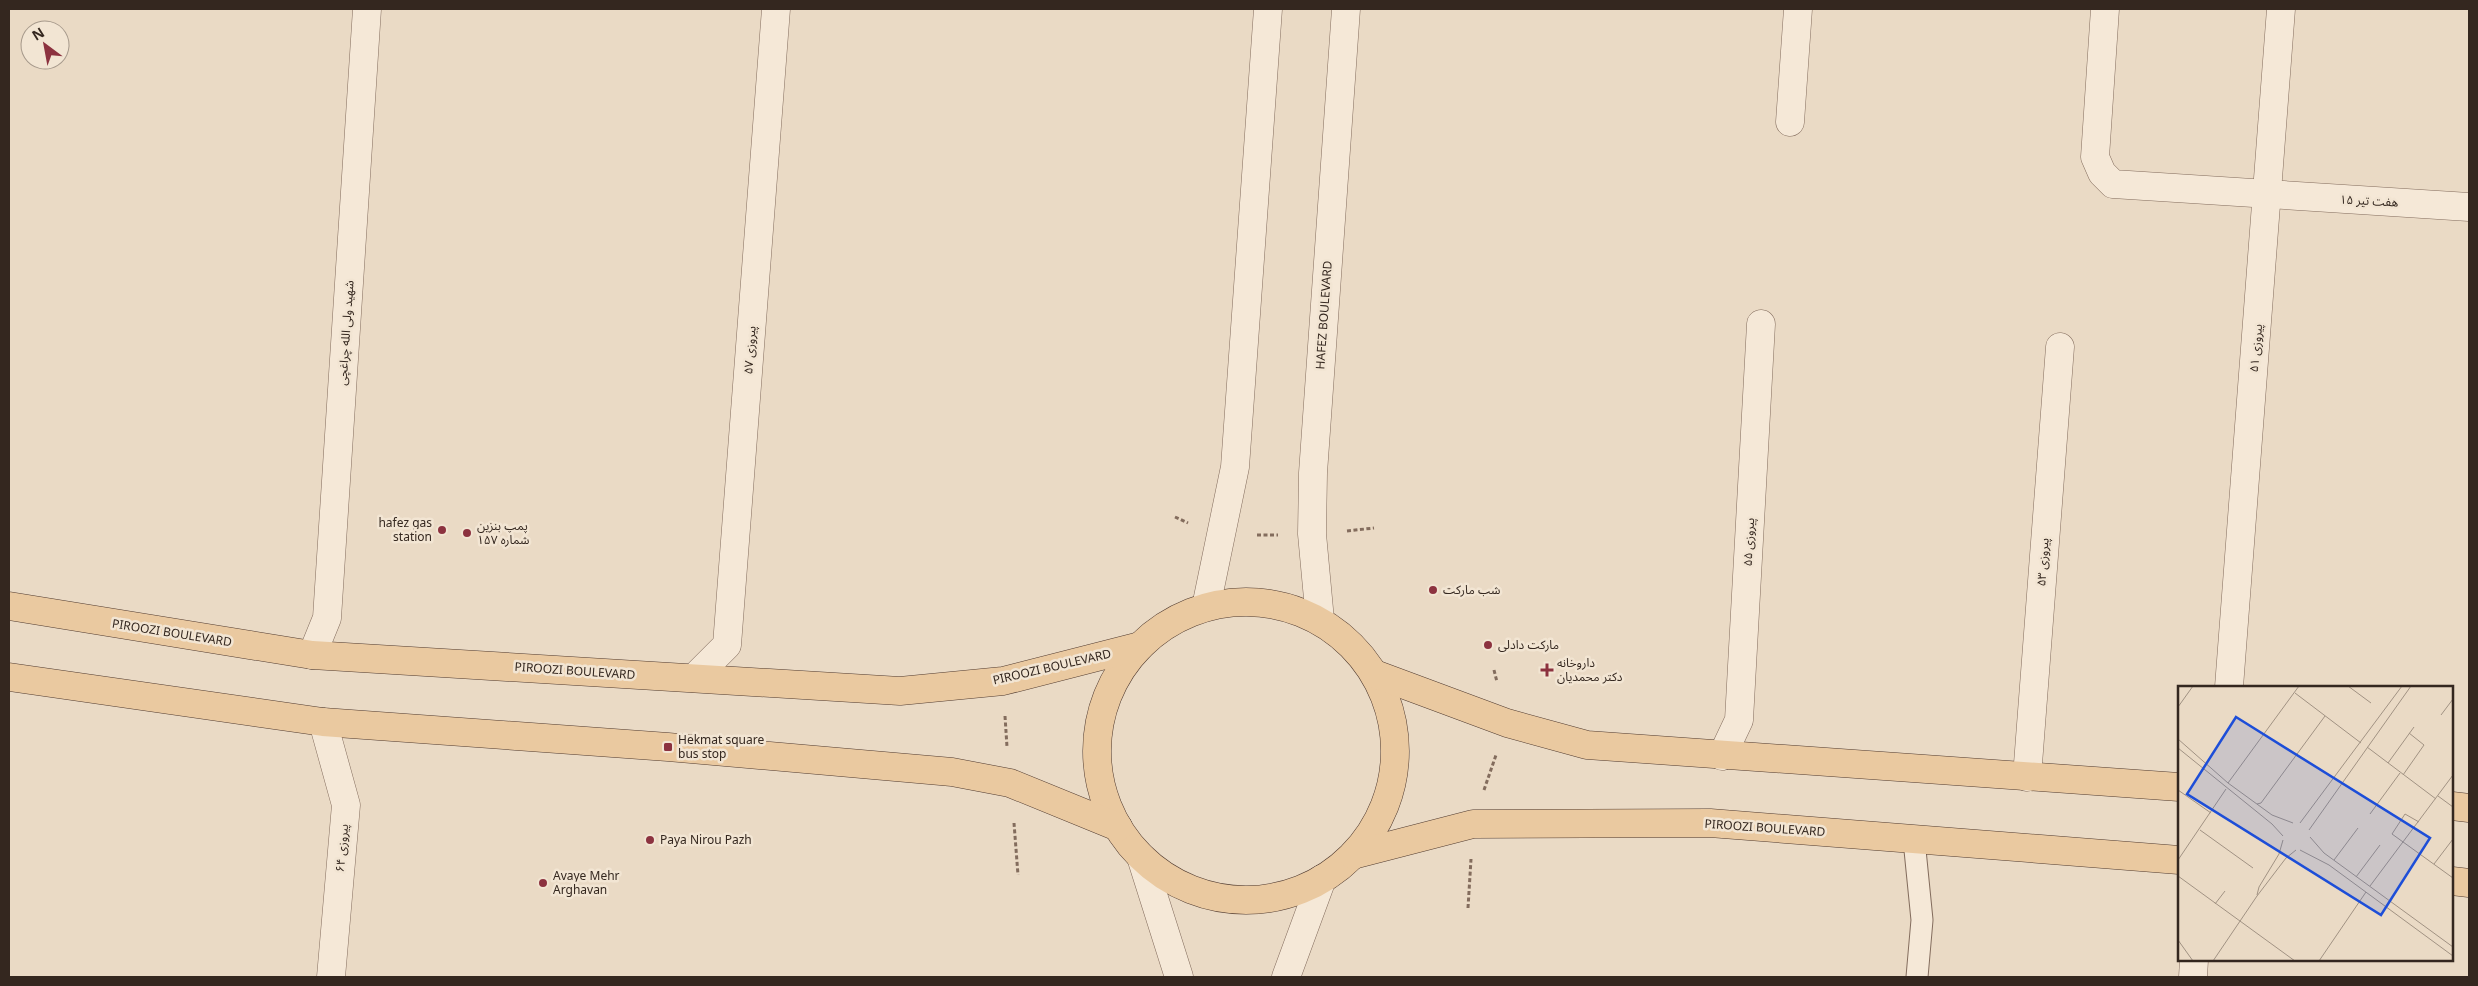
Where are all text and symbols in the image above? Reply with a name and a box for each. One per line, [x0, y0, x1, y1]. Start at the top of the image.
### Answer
text: N [26, 19, 51, 50]
north arrow [20, 20, 70, 70]
street label: هفت تیر ۱۵ [2339, 187, 2399, 216]
street label: HAFEZ BOULEVARD [1308, 260, 1341, 370]
street label: شهید ولی الله چراغچی [330, 280, 363, 386]
street label: پیروزی ۵۱ [2242, 323, 2271, 373]
street label: پیروزی ۵۷ [736, 325, 765, 375]
place label: hafez gas station [378, 511, 432, 550]
place label: پمپ بنزین شماره ۱۵۷ [477, 514, 529, 553]
street label: پیروزی ۵۵ [1736, 517, 1763, 567]
marker: hafez gas station [436, 524, 448, 536]
marker: پمپ بنزین شماره ۱۵۷ [461, 527, 473, 539]
street label: پیروزی ۵۳ [2029, 537, 2058, 587]
place label: شب مارکت [1443, 578, 1500, 603]
marker: شب مارکت [1427, 584, 1439, 596]
street label: PIROOZI BOULEVARD [110, 612, 234, 655]
place label: مارکت دادلی [1498, 633, 1559, 658]
marker: مارکت دادلی [1482, 639, 1494, 651]
street label: PIROOZI BOULEVARD [990, 642, 1114, 693]
place label: داروخانه دکتر محمدیان [1557, 651, 1623, 690]
street label: PIROOZI BOULEVARD [514, 655, 636, 688]
marker: داروخانه دکتر محمدیان [1541, 664, 1553, 676]
inset map [2178, 686, 2453, 961]
place label: Hekmat square bus stop [678, 728, 764, 767]
marker: Hekmat square bus stop [662, 741, 674, 753]
street label: PIROOZI BOULEVARD [1704, 812, 1826, 845]
street label: پیروزی ۶۴ [328, 823, 357, 873]
place label: Paya Nirou Pazh [660, 828, 752, 853]
marker: Paya Nirou Pazh [644, 834, 656, 846]
place label: Avaye Mehr Arghavan [553, 864, 620, 903]
marker: Avaye Mehr Arghavan [537, 877, 549, 889]

